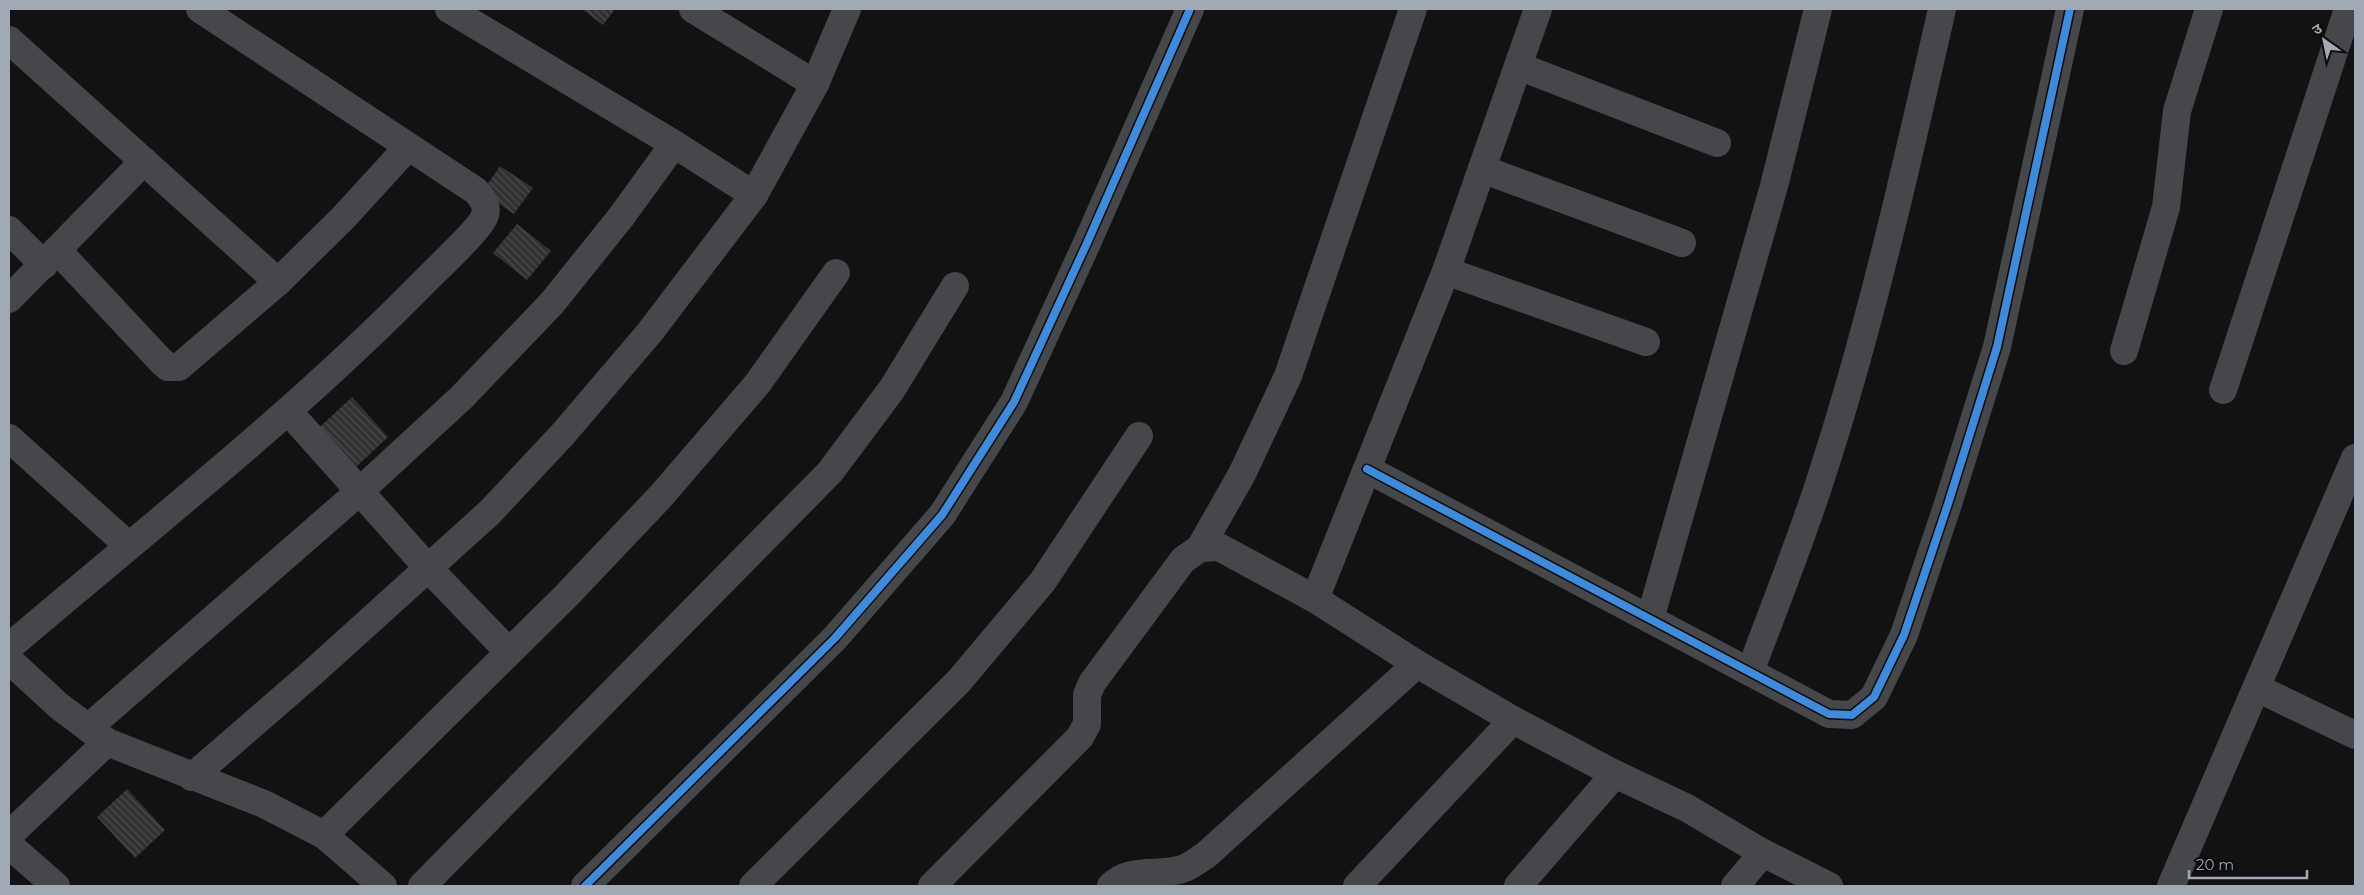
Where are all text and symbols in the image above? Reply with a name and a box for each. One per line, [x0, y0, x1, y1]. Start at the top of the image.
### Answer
north arrow [2299, 15, 2349, 65]
text: उ [2309, 19, 2326, 39]
scale bar [2189, 848, 2306, 880]
text: 20 m [2196, 855, 2234, 874]

